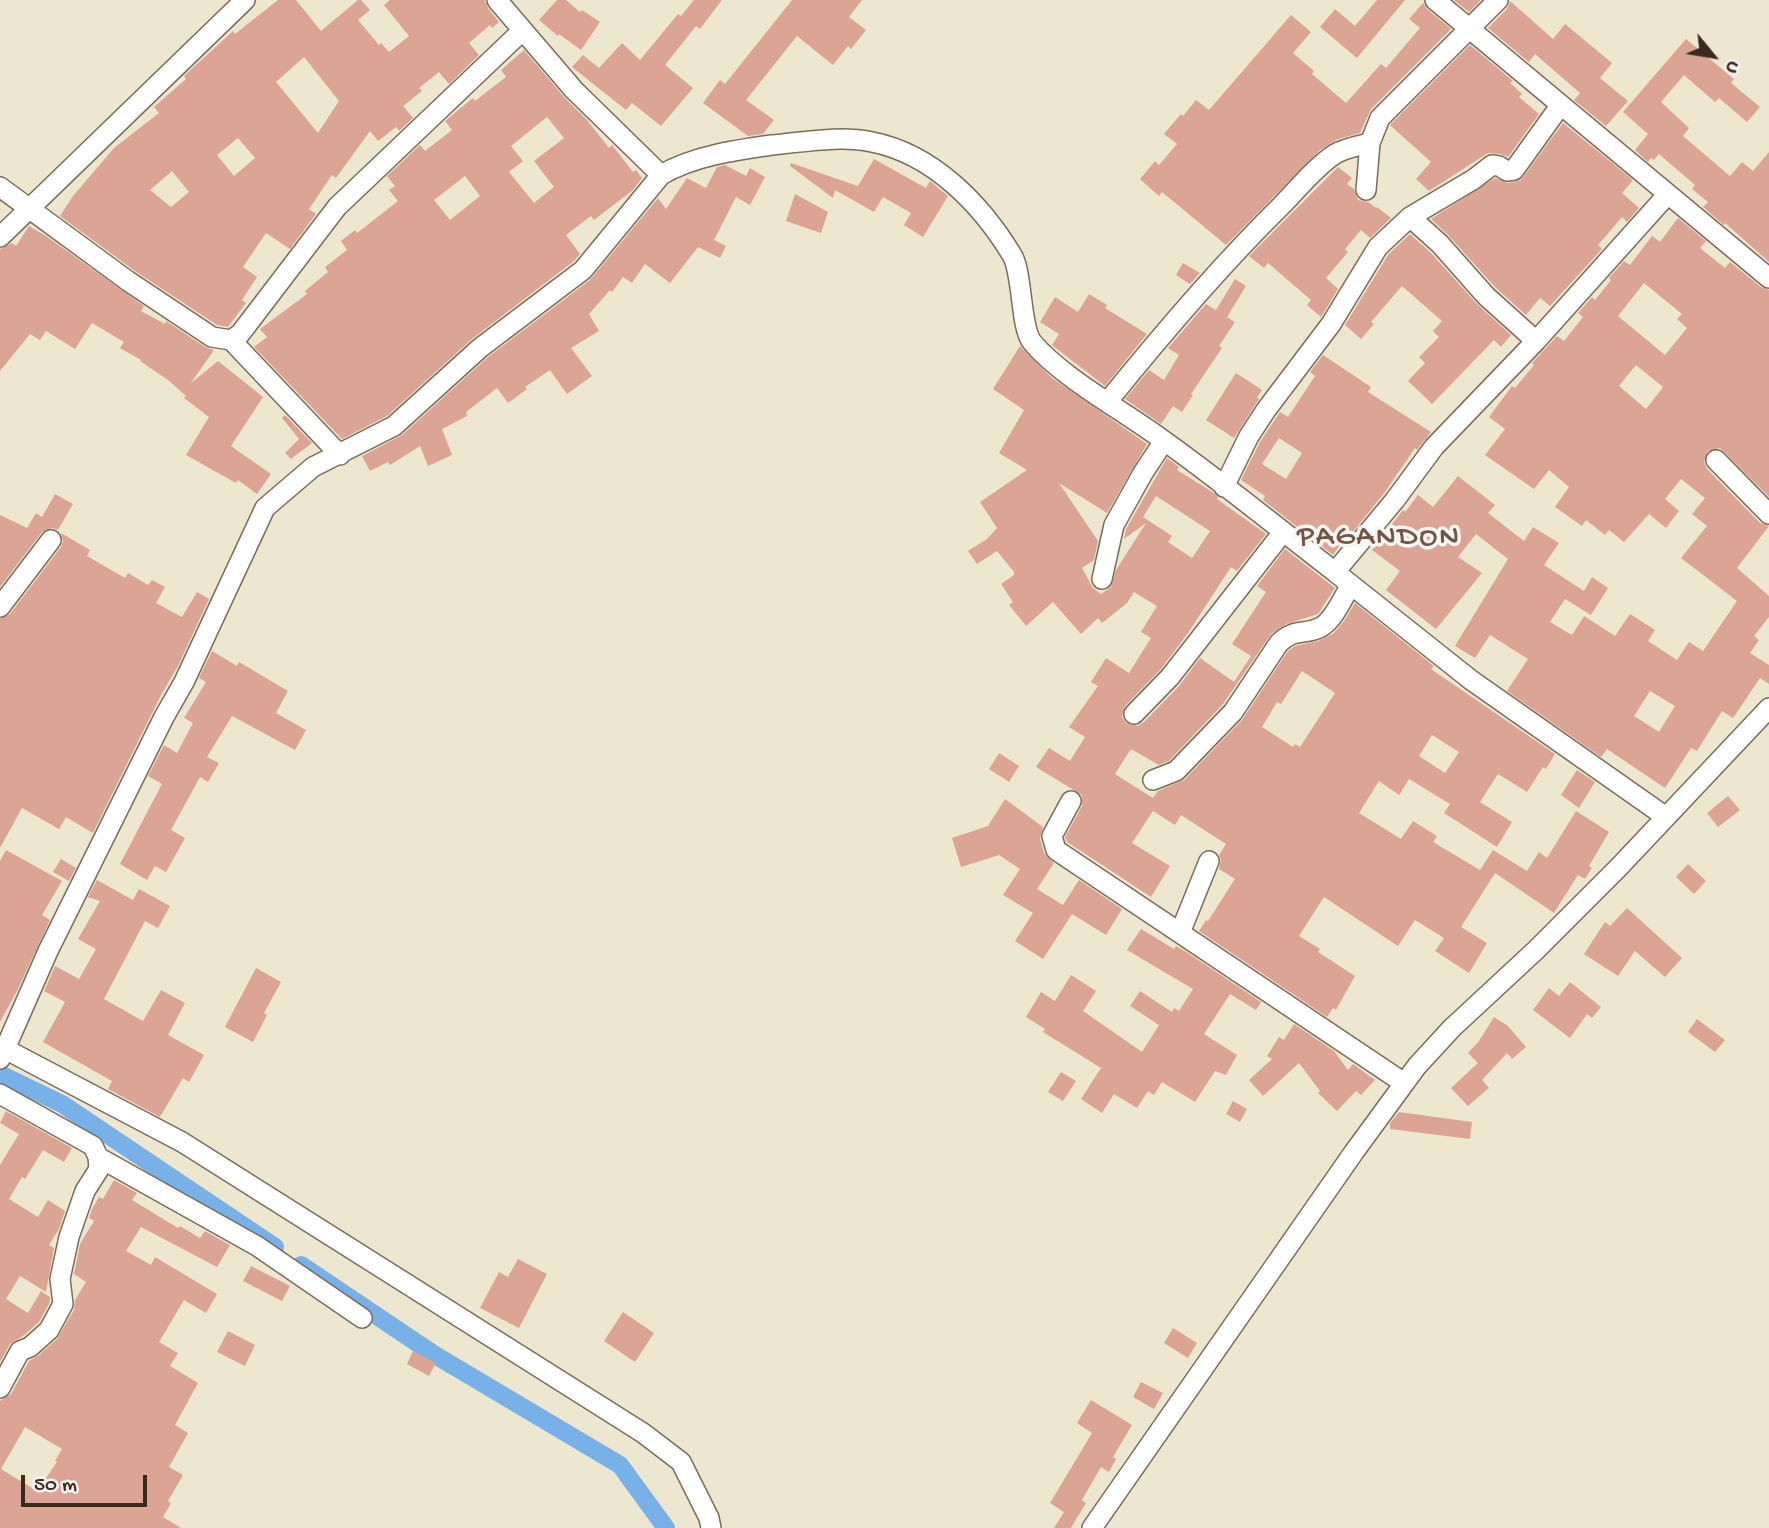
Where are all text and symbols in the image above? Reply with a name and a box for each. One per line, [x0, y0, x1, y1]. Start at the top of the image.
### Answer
north arrow [1678, 21, 1748, 91]
text: U [1719, 56, 1744, 77]
district label: PAGANDON [1298, 521, 1460, 557]
scale bar [24, 1462, 150, 1506]
text: 50 m [34, 1474, 77, 1499]

